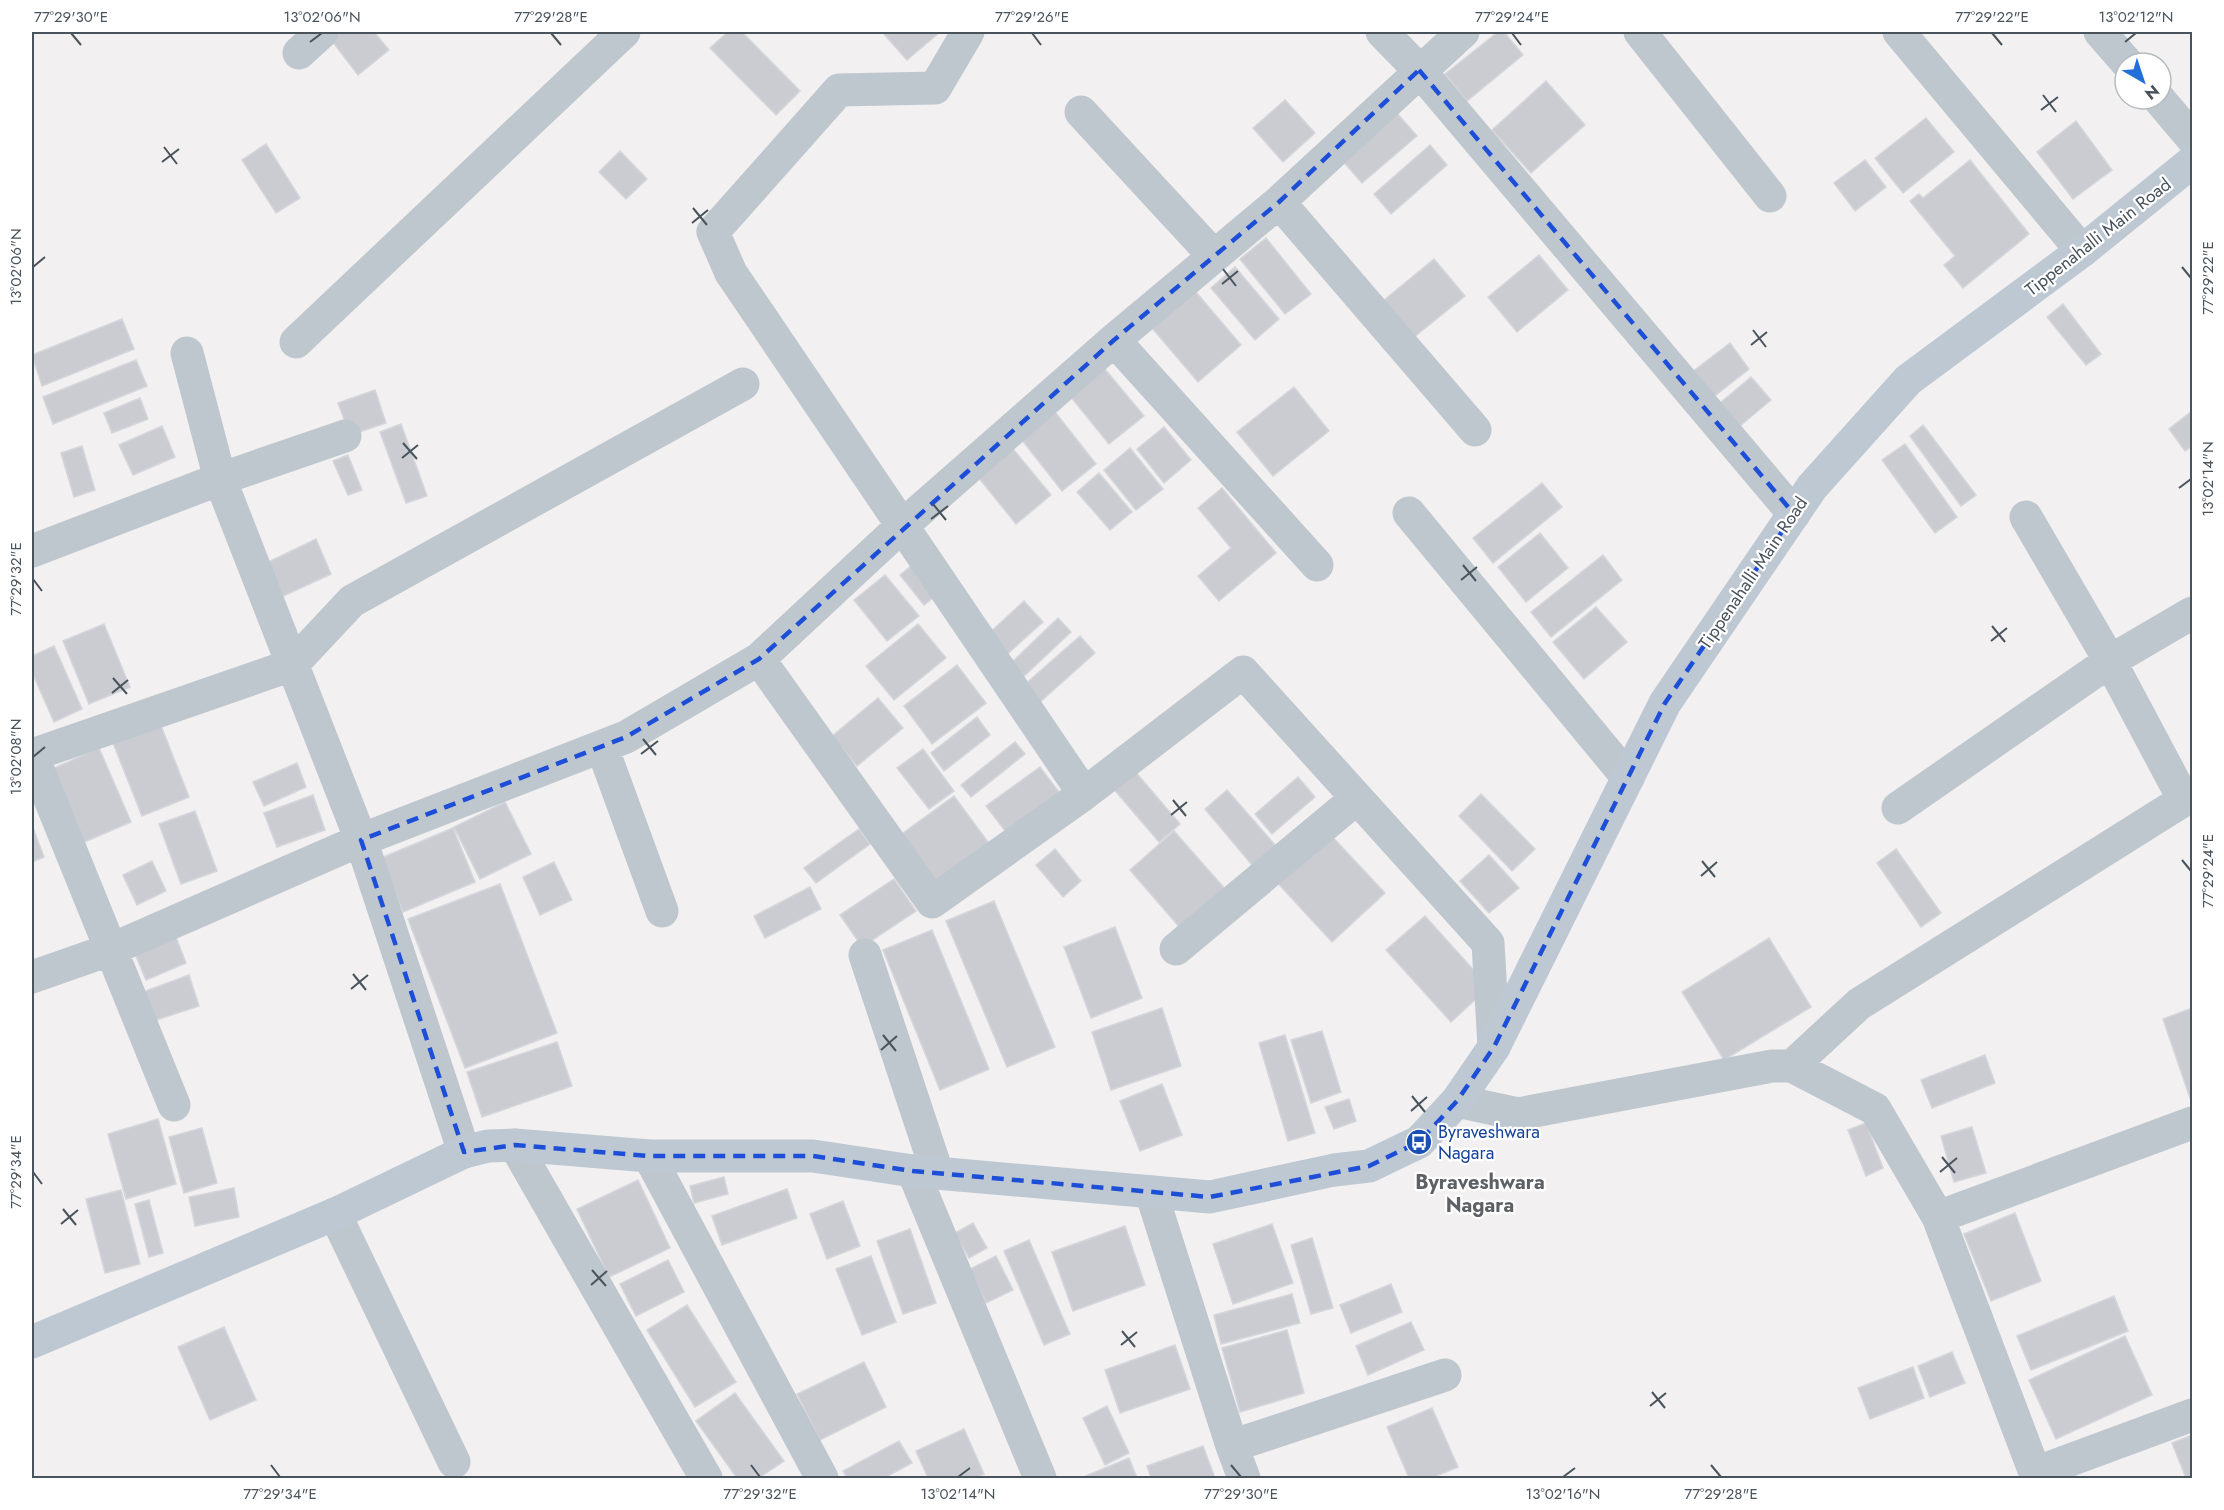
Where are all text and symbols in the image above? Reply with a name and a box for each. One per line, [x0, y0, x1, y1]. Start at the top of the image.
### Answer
text: 77°29'30"E [34, 6, 108, 28]
text: 13°02'06"N [283, 6, 361, 28]
text: 77°29'28"E [514, 6, 588, 28]
text: 77°29'26"E [995, 6, 1069, 28]
text: 77°29'24"E [1475, 6, 1549, 28]
text: 77°29'22"E [1955, 6, 2029, 28]
text: 13°02'12"N [2099, 6, 2173, 28]
north arrow [2113, 51, 2173, 111]
text: N [2140, 79, 2164, 105]
street label: Tippenahalli Main Road [2019, 172, 2177, 302]
text: 13°02'06"N [5, 228, 27, 306]
text: 77°29'22"E [2197, 241, 2219, 315]
text: 13°02'14"N [2197, 441, 2219, 517]
street label: Tippenahalli Main Road [1692, 492, 1814, 654]
text: 77°29'32"E [5, 542, 27, 616]
text: 13°02'08"N [5, 719, 27, 795]
text: 77°29'24"E [2197, 834, 2219, 908]
place label: Byraveshwara Nagara [1438, 1119, 1540, 1166]
bus stop icon: Byraveshwara Nagara [1404, 1127, 1434, 1157]
text: 77°29'34"E [5, 1135, 27, 1209]
district label: Byraveshwara Nagara [1415, 1168, 1545, 1220]
text: 77°29'34"E [243, 1483, 317, 1505]
text: 77°29'32"E [723, 1483, 797, 1505]
text: 13°02'14"N [920, 1483, 996, 1505]
text: 77°29'30"E [1204, 1483, 1278, 1505]
text: 13°02'16"N [1526, 1483, 1600, 1505]
text: 77°29'28"E [1684, 1483, 1758, 1505]

